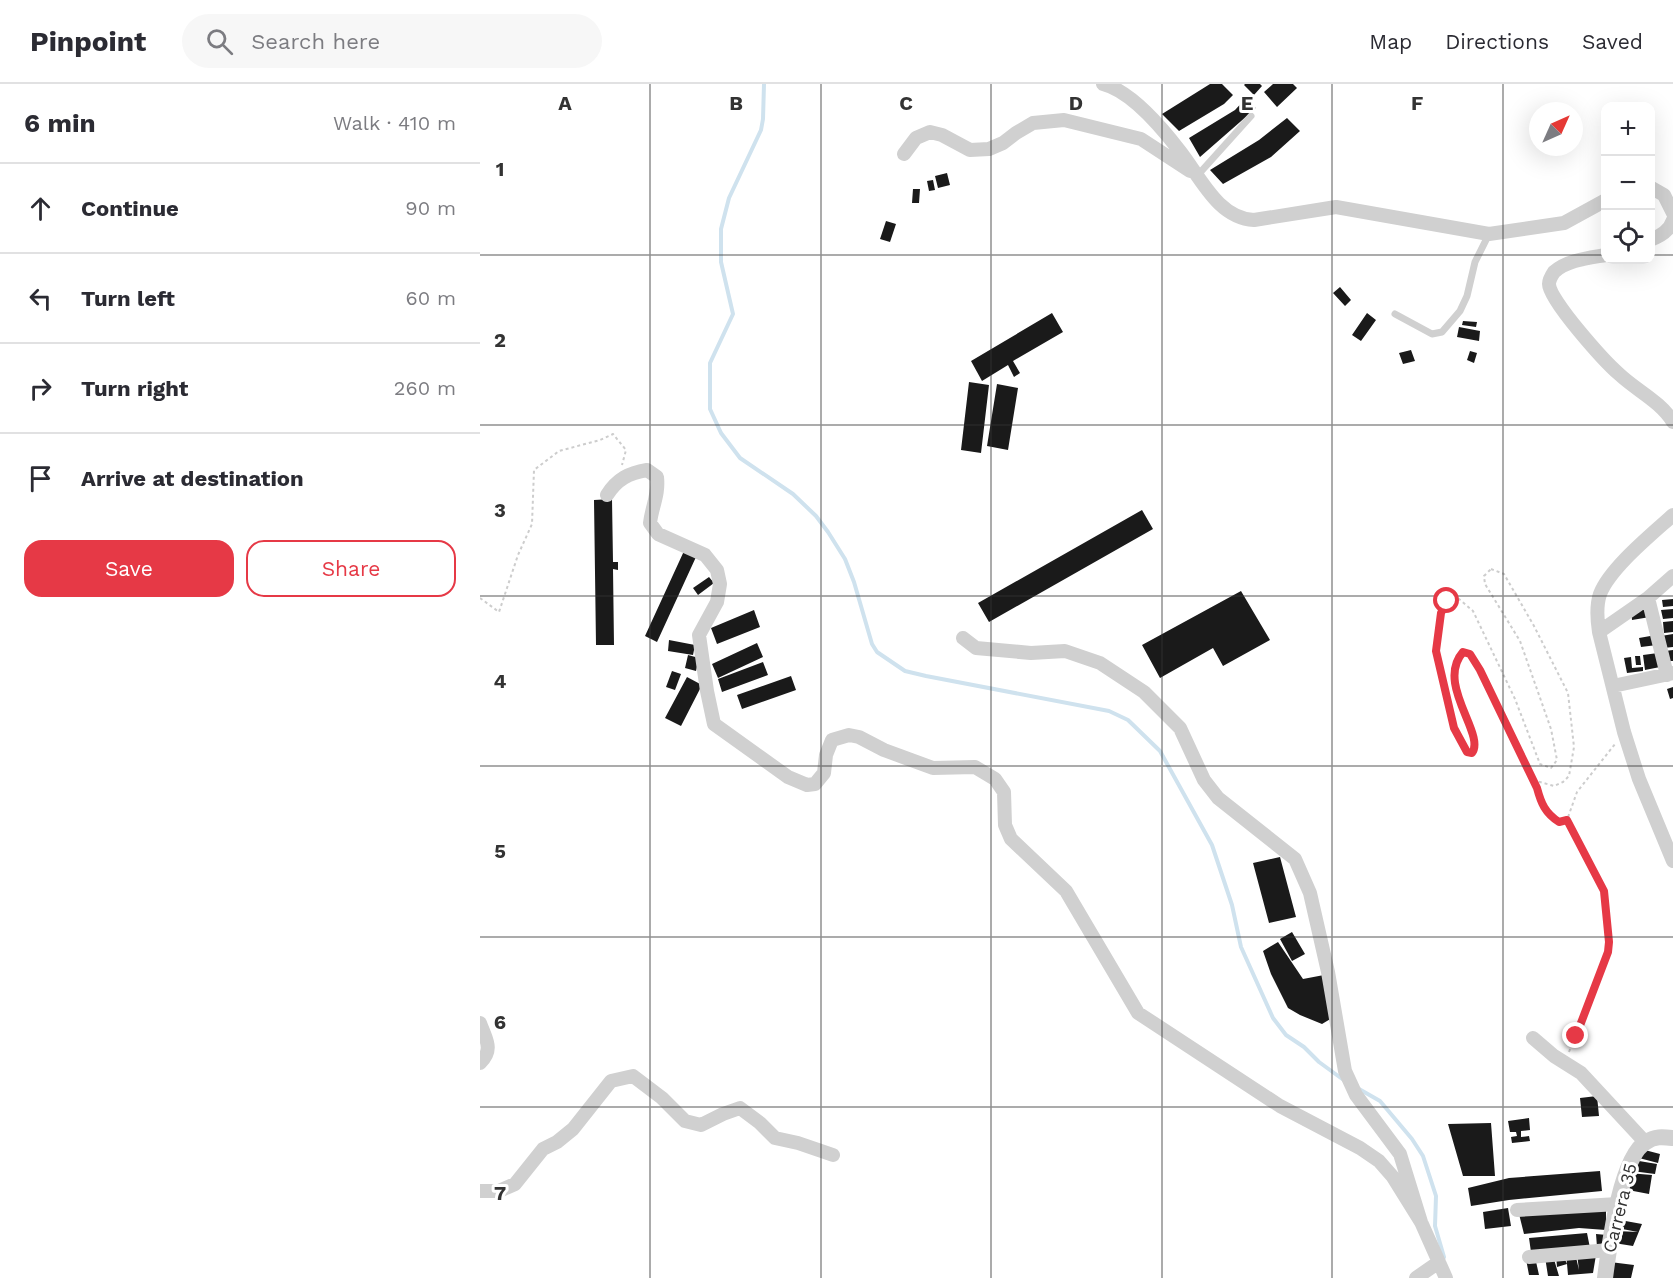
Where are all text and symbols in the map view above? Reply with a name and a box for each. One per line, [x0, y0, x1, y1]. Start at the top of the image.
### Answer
search box [182, 14, 602, 68]
text: Pinpoint [30, 25, 146, 58]
icon: search [203, 25, 236, 58]
text: Search here [251, 29, 380, 54]
text: Map [1369, 29, 1412, 54]
text: Directions [1445, 29, 1549, 54]
text: Saved [1582, 29, 1643, 54]
text: A [558, 91, 572, 115]
text: B [729, 91, 743, 115]
text: C [899, 91, 913, 115]
text: D [1069, 91, 1083, 115]
text: E [1241, 91, 1253, 115]
text: F [1411, 91, 1423, 115]
north arrow [1529, 102, 1583, 156]
map controls [1601, 102, 1655, 264]
button: + [1601, 102, 1655, 156]
text: 6 min [24, 108, 96, 138]
text: Walk · 410 m [333, 111, 456, 135]
button: − [1601, 156, 1655, 210]
text: 1 [496, 157, 504, 181]
icon: ahead [24, 192, 57, 225]
text: Continue [81, 196, 179, 221]
text: 90 m [405, 196, 456, 220]
button: locate [1601, 210, 1655, 264]
icon: left [24, 282, 57, 315]
text: Turn left [81, 286, 175, 311]
text: 60 m [406, 286, 456, 310]
text: 2 [494, 328, 506, 352]
icon: right [24, 372, 57, 405]
text: Turn right [81, 376, 188, 401]
text: 260 m [394, 376, 456, 400]
icon: arrive [24, 462, 57, 495]
text: Arrive at destination [81, 466, 304, 491]
text: 3 [494, 498, 506, 522]
button: Save [24, 540, 234, 597]
button: Share [246, 540, 456, 597]
route start [1433, 587, 1459, 613]
text: 4 [494, 669, 507, 693]
text: 5 [494, 839, 506, 863]
text: 6 [494, 1010, 506, 1034]
route end [1562, 1022, 1588, 1048]
street label: Carrera 35 [1598, 1161, 1641, 1255]
text: 7 [494, 1181, 506, 1205]

